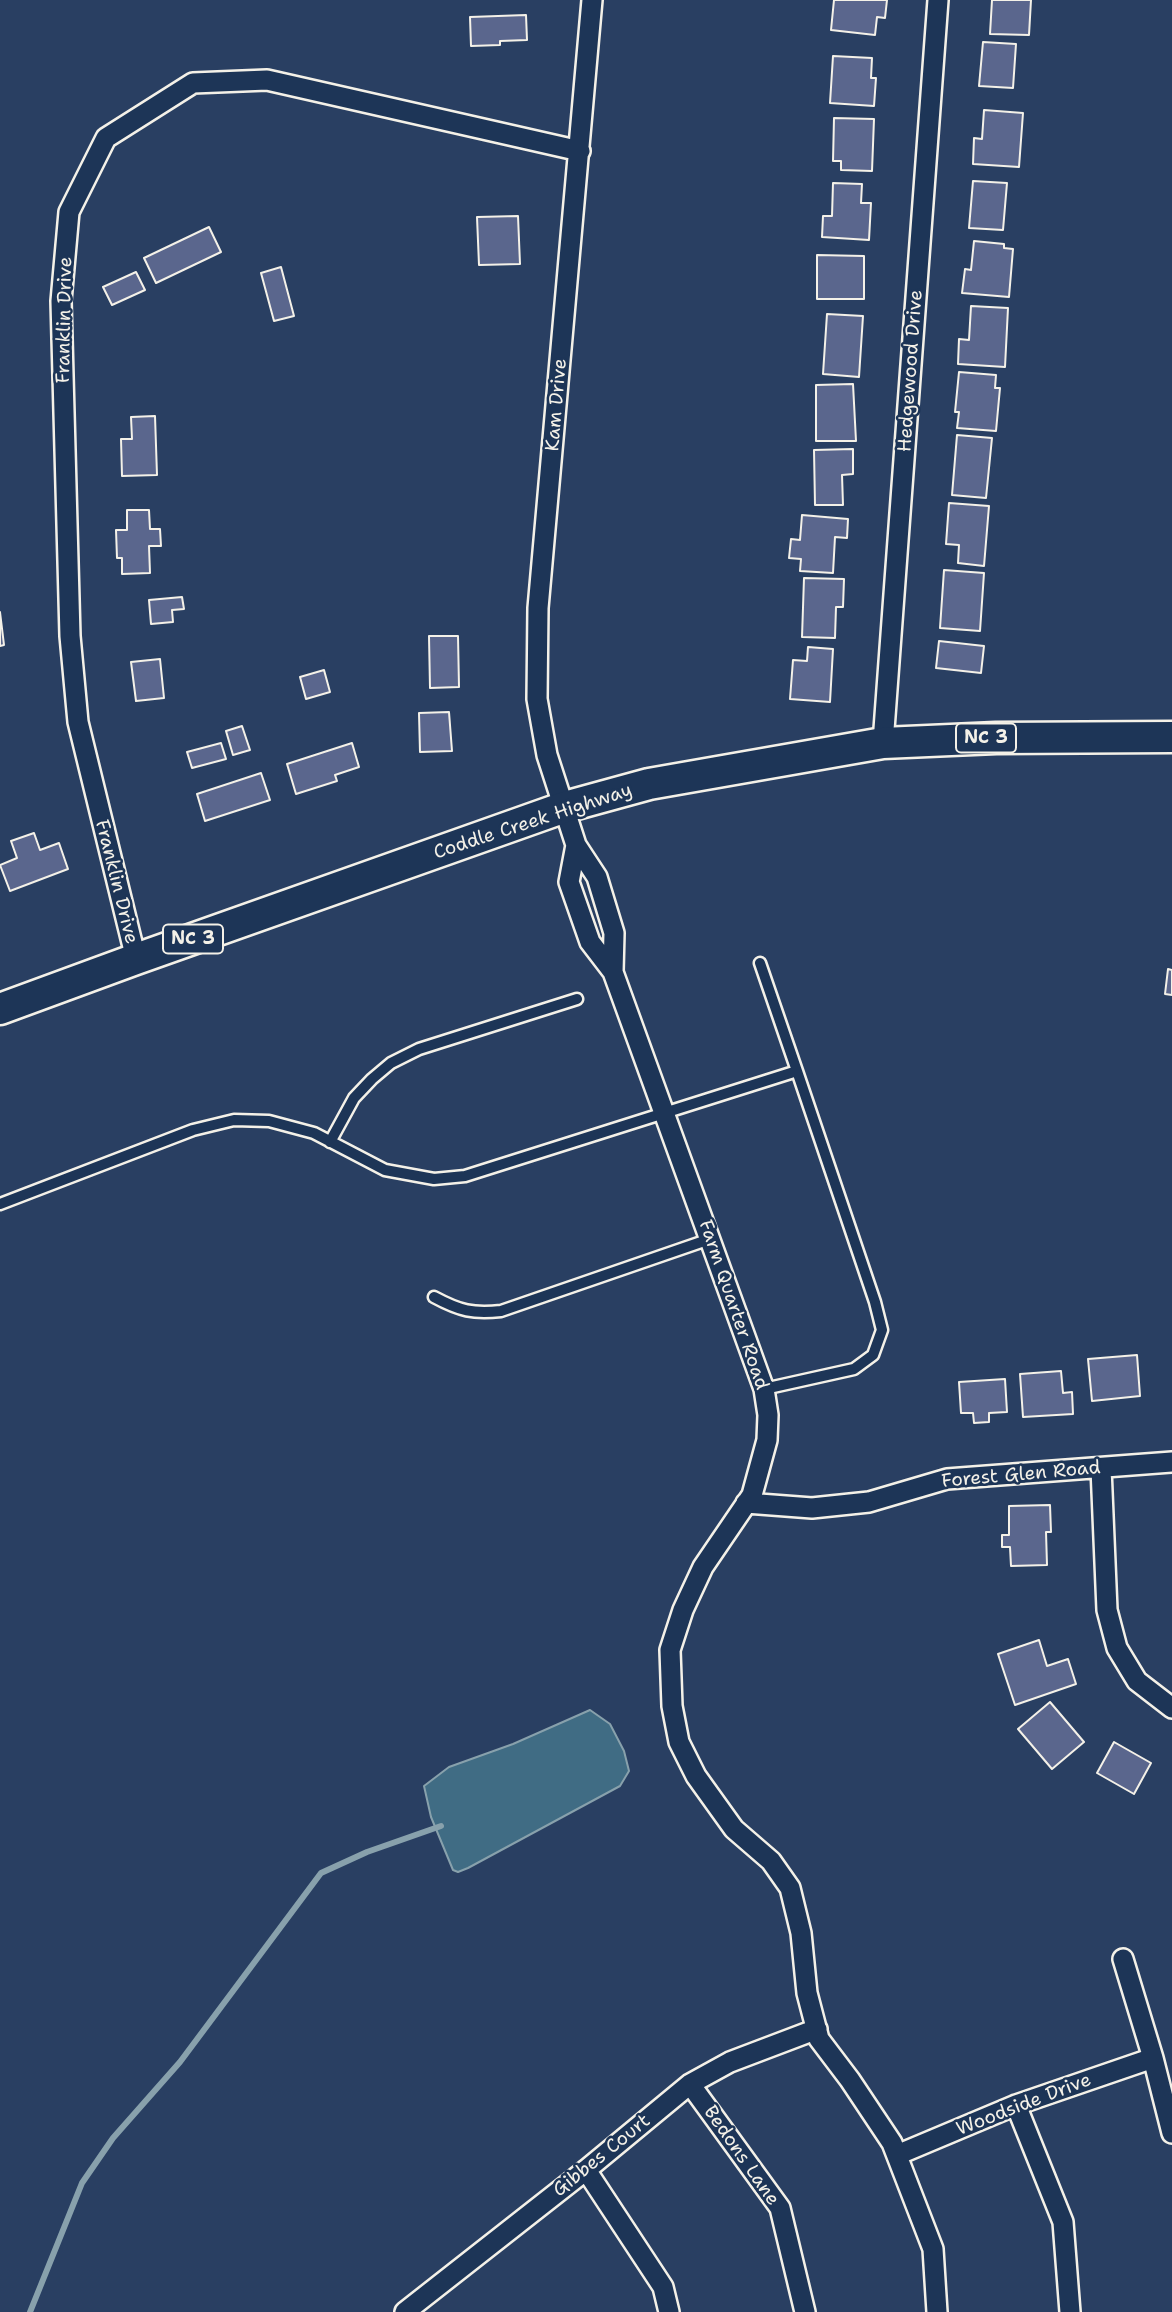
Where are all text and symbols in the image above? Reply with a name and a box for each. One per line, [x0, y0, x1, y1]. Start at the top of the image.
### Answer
street label: Franklin Drive [52, 256, 78, 384]
street label: Hedgewood Drive [894, 289, 928, 453]
street label: Kam Drive [542, 358, 572, 452]
road number: NC 3 [956, 724, 1016, 752]
street label: Coddle Creek Highway [431, 779, 635, 865]
street label: Franklin Drive [90, 818, 142, 946]
road number: NC 3 [163, 924, 223, 954]
street label: Farm Quarter Road [693, 1217, 773, 1393]
street label: Forest Glen Road [940, 1457, 1102, 1493]
street label: Woodside Drive [953, 2069, 1095, 2141]
street label: Bedons Lane [698, 2102, 784, 2210]
street label: Gibbes Court [549, 2110, 655, 2202]

